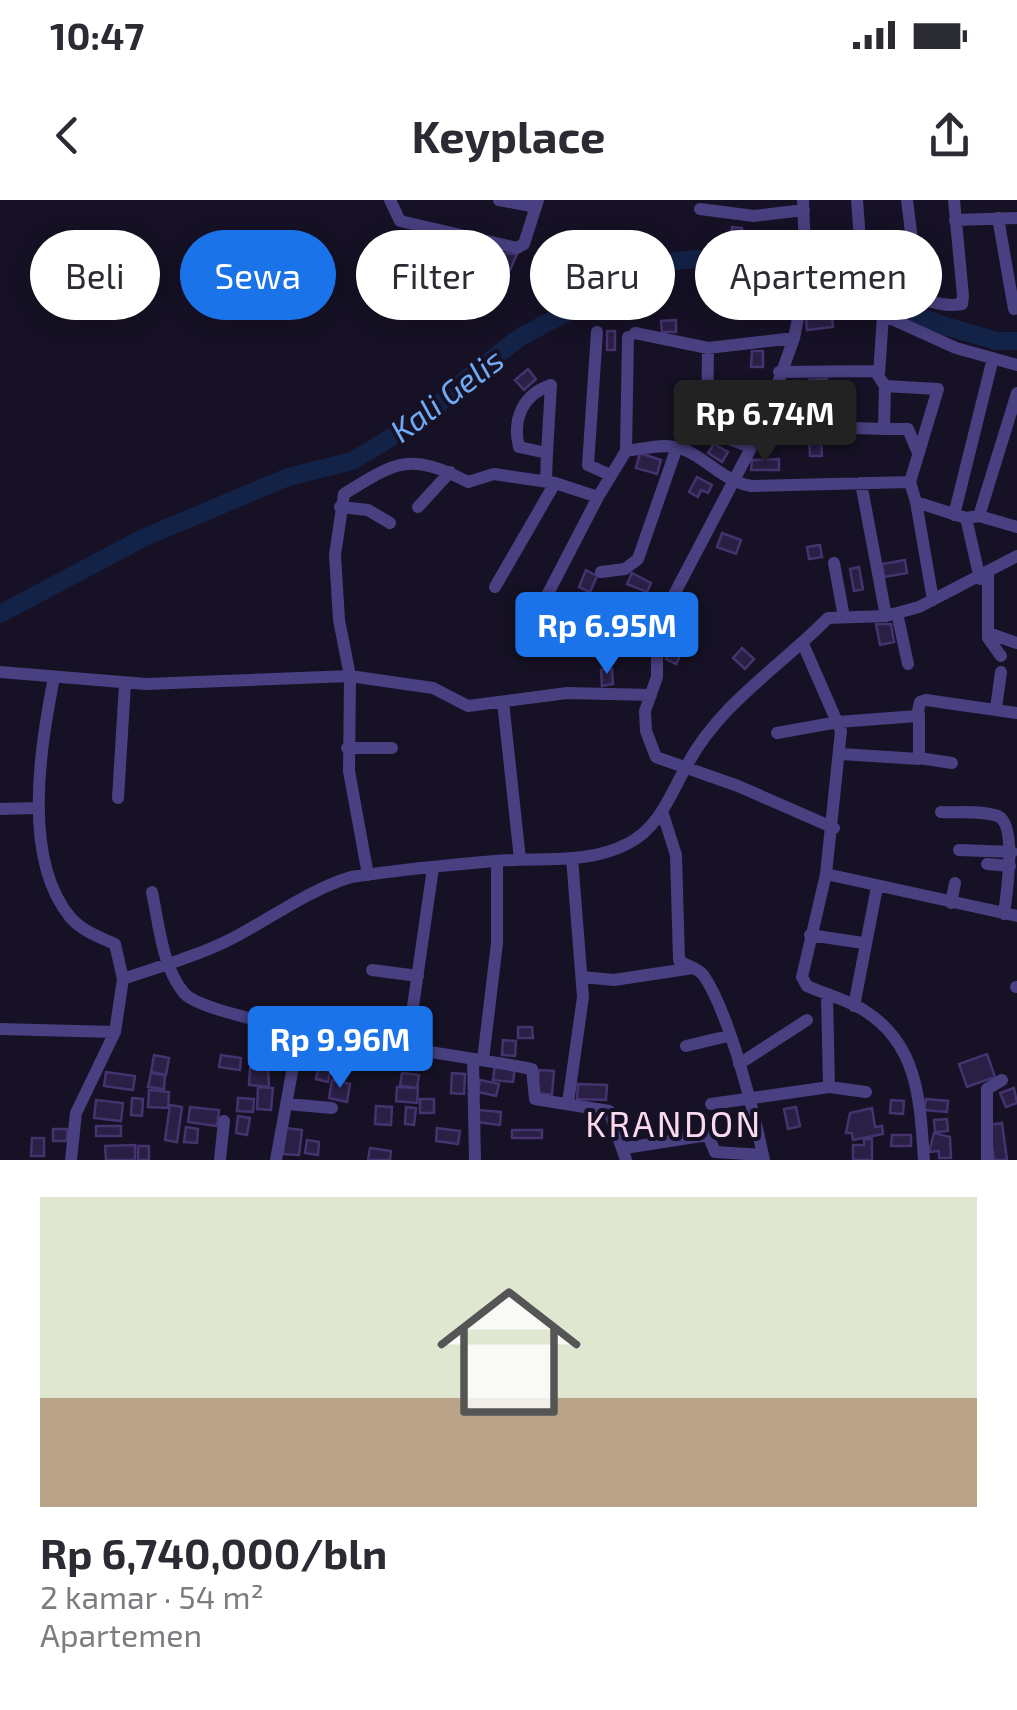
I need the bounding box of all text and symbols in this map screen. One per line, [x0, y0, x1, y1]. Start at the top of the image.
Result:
text: 10:47 [50, 12, 144, 58]
icon: back [40, 108, 95, 163]
text: Keyplace [412, 108, 605, 162]
icon: share [922, 108, 977, 163]
chip: Beli [30, 230, 160, 320]
chip: Sewa [180, 230, 336, 320]
chip: Filter [356, 230, 510, 320]
chip: Baru [530, 230, 675, 320]
chip: Apartemen [695, 230, 942, 320]
water label: Kali Gelis [382, 339, 510, 449]
pin: Rp 6.74M [662, 380, 868, 465]
text: Rp 6.74M [695, 393, 835, 431]
pin: Rp 6.95M [504, 592, 710, 677]
text: Rp 6.95M [537, 605, 677, 643]
pin: Rp 9.96M [237, 1006, 443, 1091]
text: Rp 9.96M [270, 1019, 410, 1057]
district label: KRANDON [585, 1102, 763, 1144]
icon: home [419, 1262, 599, 1442]
text: Rp 6,740,000/bln [40, 1527, 387, 1577]
text: 2 kamar · 54 m² [40, 1577, 264, 1615]
text: Apartemen [40, 1615, 202, 1653]

